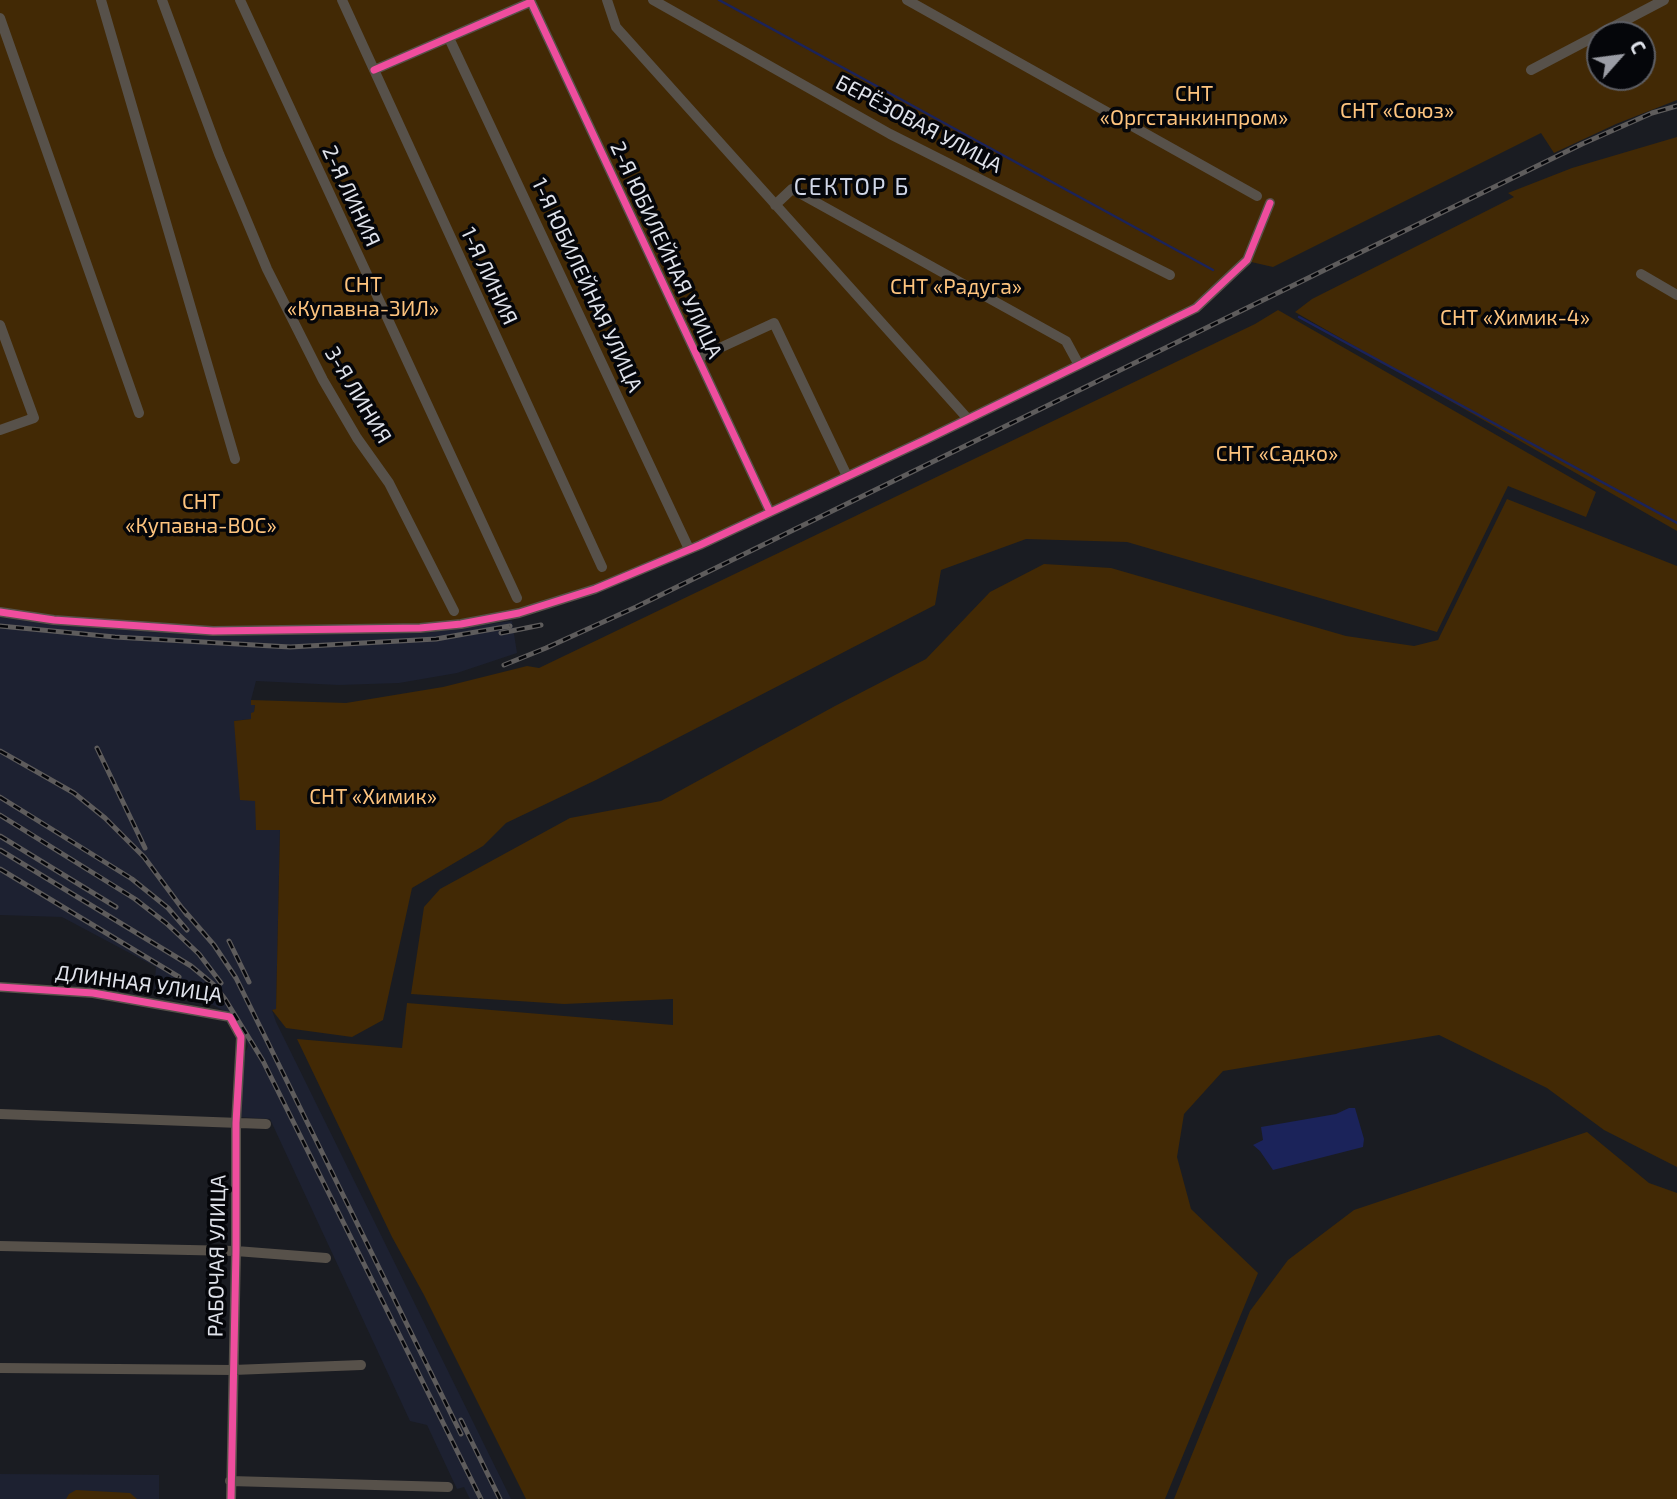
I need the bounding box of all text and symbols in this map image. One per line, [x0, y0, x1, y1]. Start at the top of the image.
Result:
north arrow [1586, 21, 1656, 91]
text: С [1625, 37, 1651, 57]
street label: БЕРЁЗОВАЯ УЛИЦА [832, 70, 1006, 178]
park label: СНТ «Оргстанкинпром» [1100, 81, 1288, 131]
park label: СНТ «Союз» [1340, 98, 1454, 124]
street label: 2-Я ЮБИЛЕЙНАЯ УЛИЦА [605, 137, 727, 363]
street label: 2-Я ЛИНИЯ [317, 142, 385, 250]
district label: СЕКТОР Б [795, 173, 909, 201]
street label: 1-Я ЮБИЛЕЙНАЯ УЛИЦА [526, 174, 648, 396]
street label: 1-Я ЛИНИЯ [455, 223, 523, 329]
park label: СНТ «Купавна-ЗИЛ» [287, 272, 439, 322]
park label: СНТ «Радуга» [890, 274, 1022, 300]
park label: СНТ «Химик-4» [1440, 305, 1590, 331]
street label: 3-Я ЛИНИЯ [319, 342, 397, 448]
park label: СНТ «Садко» [1216, 441, 1338, 467]
park label: СНТ «Купавна-ВОС» [125, 489, 277, 539]
park label: СНТ «Химик» [309, 784, 437, 810]
street label: ДЛИННАЯ УЛИЦА [54, 960, 224, 1008]
street label: РАБОЧАЯ УЛИЦА [203, 1175, 231, 1337]

